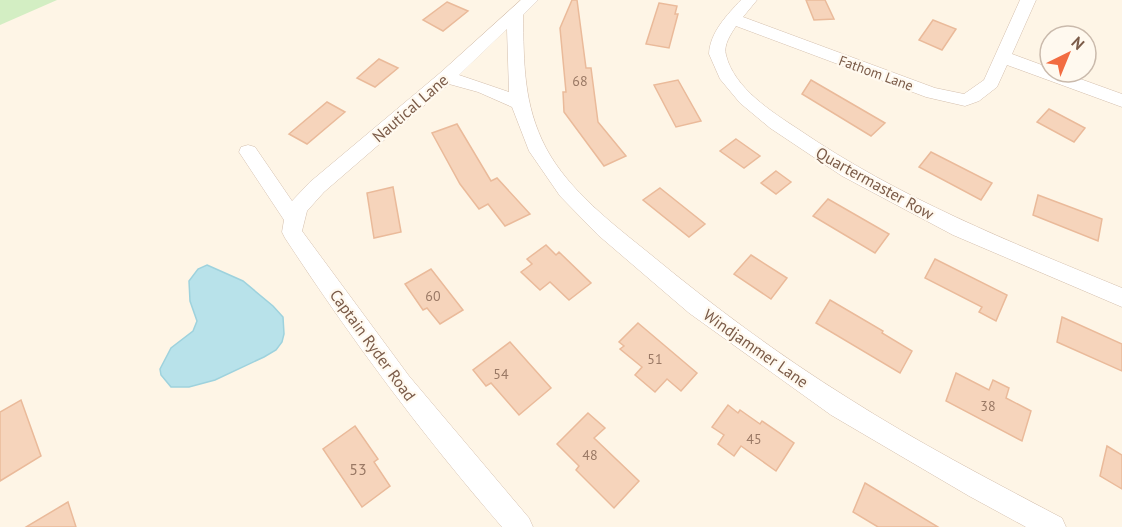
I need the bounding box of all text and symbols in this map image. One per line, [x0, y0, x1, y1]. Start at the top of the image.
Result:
north arrow [1038, 24, 1098, 84]
text: N [1068, 32, 1089, 54]
street label: Fathom Lane [836, 51, 916, 95]
street label: Nautical Lane [368, 70, 452, 146]
house number: 68 [572, 72, 588, 90]
street label: Quartermaster Row [812, 142, 938, 224]
street label: Captain Ryder Road [326, 285, 420, 405]
house number: 60 [425, 287, 441, 305]
street label: Windjammer Lane [700, 304, 812, 392]
house number: 51 [647, 350, 663, 368]
house number: 54 [493, 365, 509, 383]
house number: 38 [980, 397, 996, 415]
house number: 45 [746, 430, 762, 448]
house number: 48 [582, 446, 598, 464]
house number: 53 [349, 459, 367, 479]

